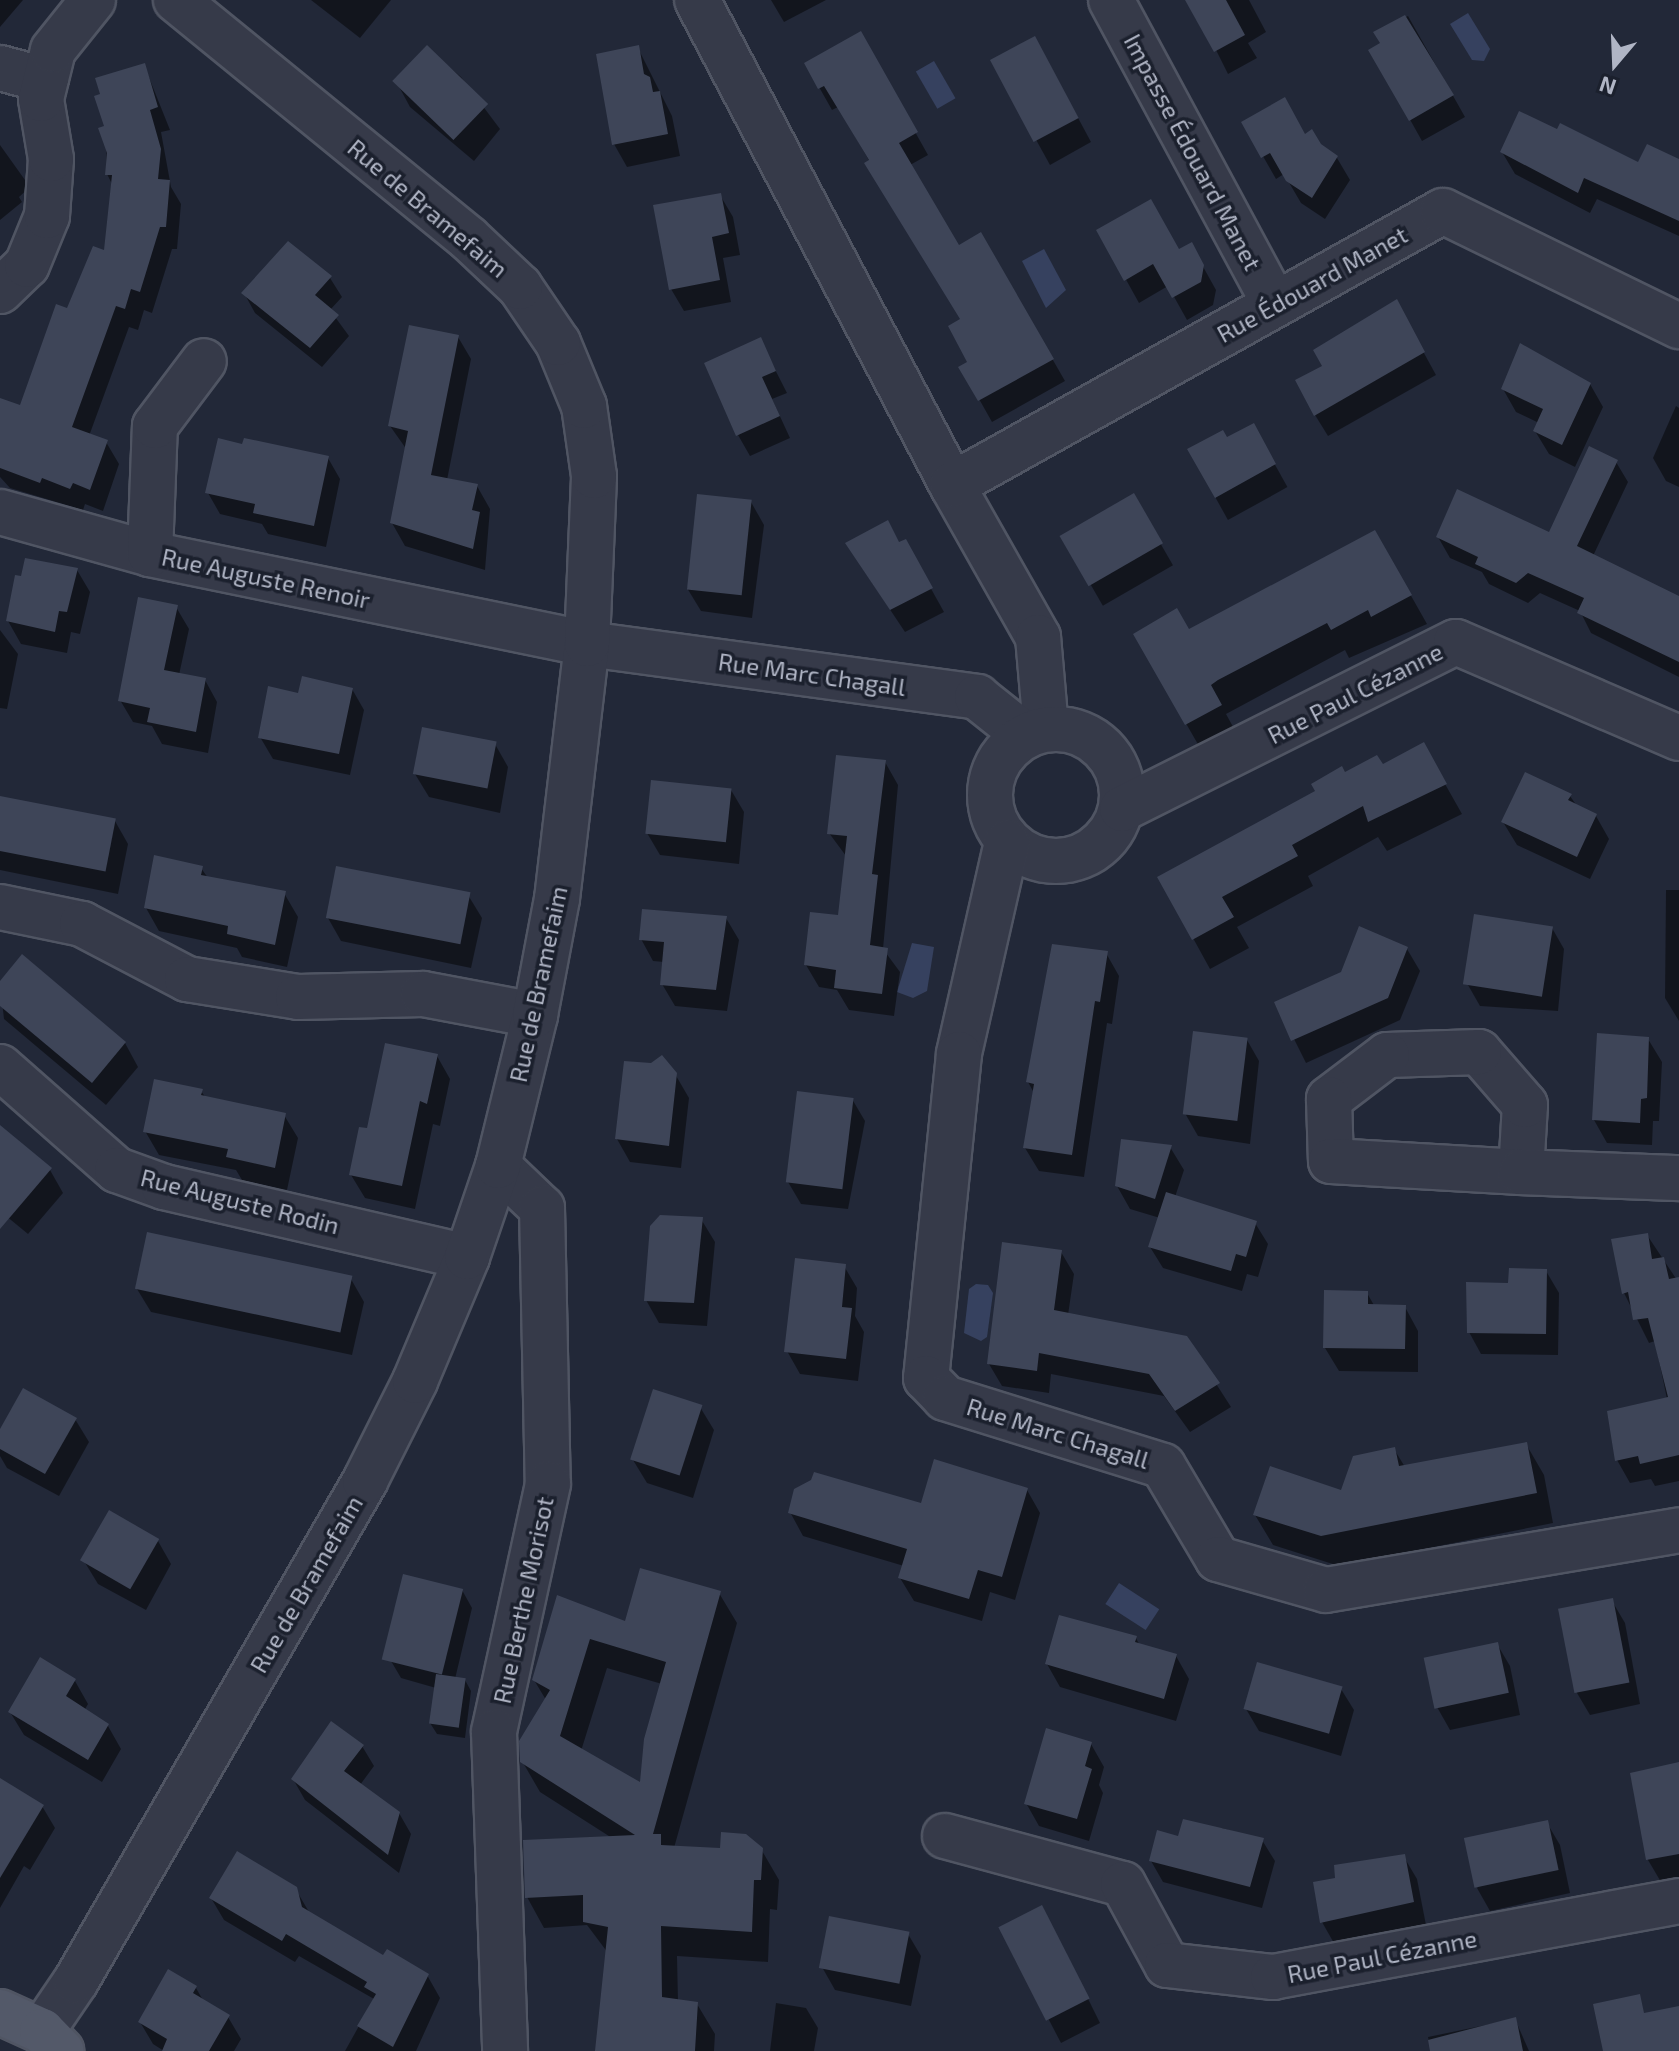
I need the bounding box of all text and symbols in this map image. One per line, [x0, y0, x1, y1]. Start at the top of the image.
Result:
north arrow [1575, 24, 1655, 104]
street label: Impasse Édouard Manet [1118, 29, 1268, 275]
text: N [1595, 72, 1619, 102]
street label: Rue de Bramefaim [342, 133, 514, 283]
street label: Rue Édouard Manet [1212, 220, 1412, 348]
street label: Rue Auguste Renoir [159, 542, 373, 614]
street label: Rue Paul Cézanne [1263, 636, 1447, 750]
street label: Rue Marc Chagall [716, 647, 908, 701]
street label: Rue de Bramefaim [503, 883, 573, 1085]
street label: Rue Auguste Rodin [138, 1162, 342, 1240]
street label: Rue Marc Chagall [963, 1392, 1153, 1474]
street label: Rue de Bramefaim [244, 1490, 368, 1678]
street label: Rue Berthe Morisot [487, 1494, 559, 1706]
street label: Rue Paul Cézanne [1285, 1923, 1479, 1989]

